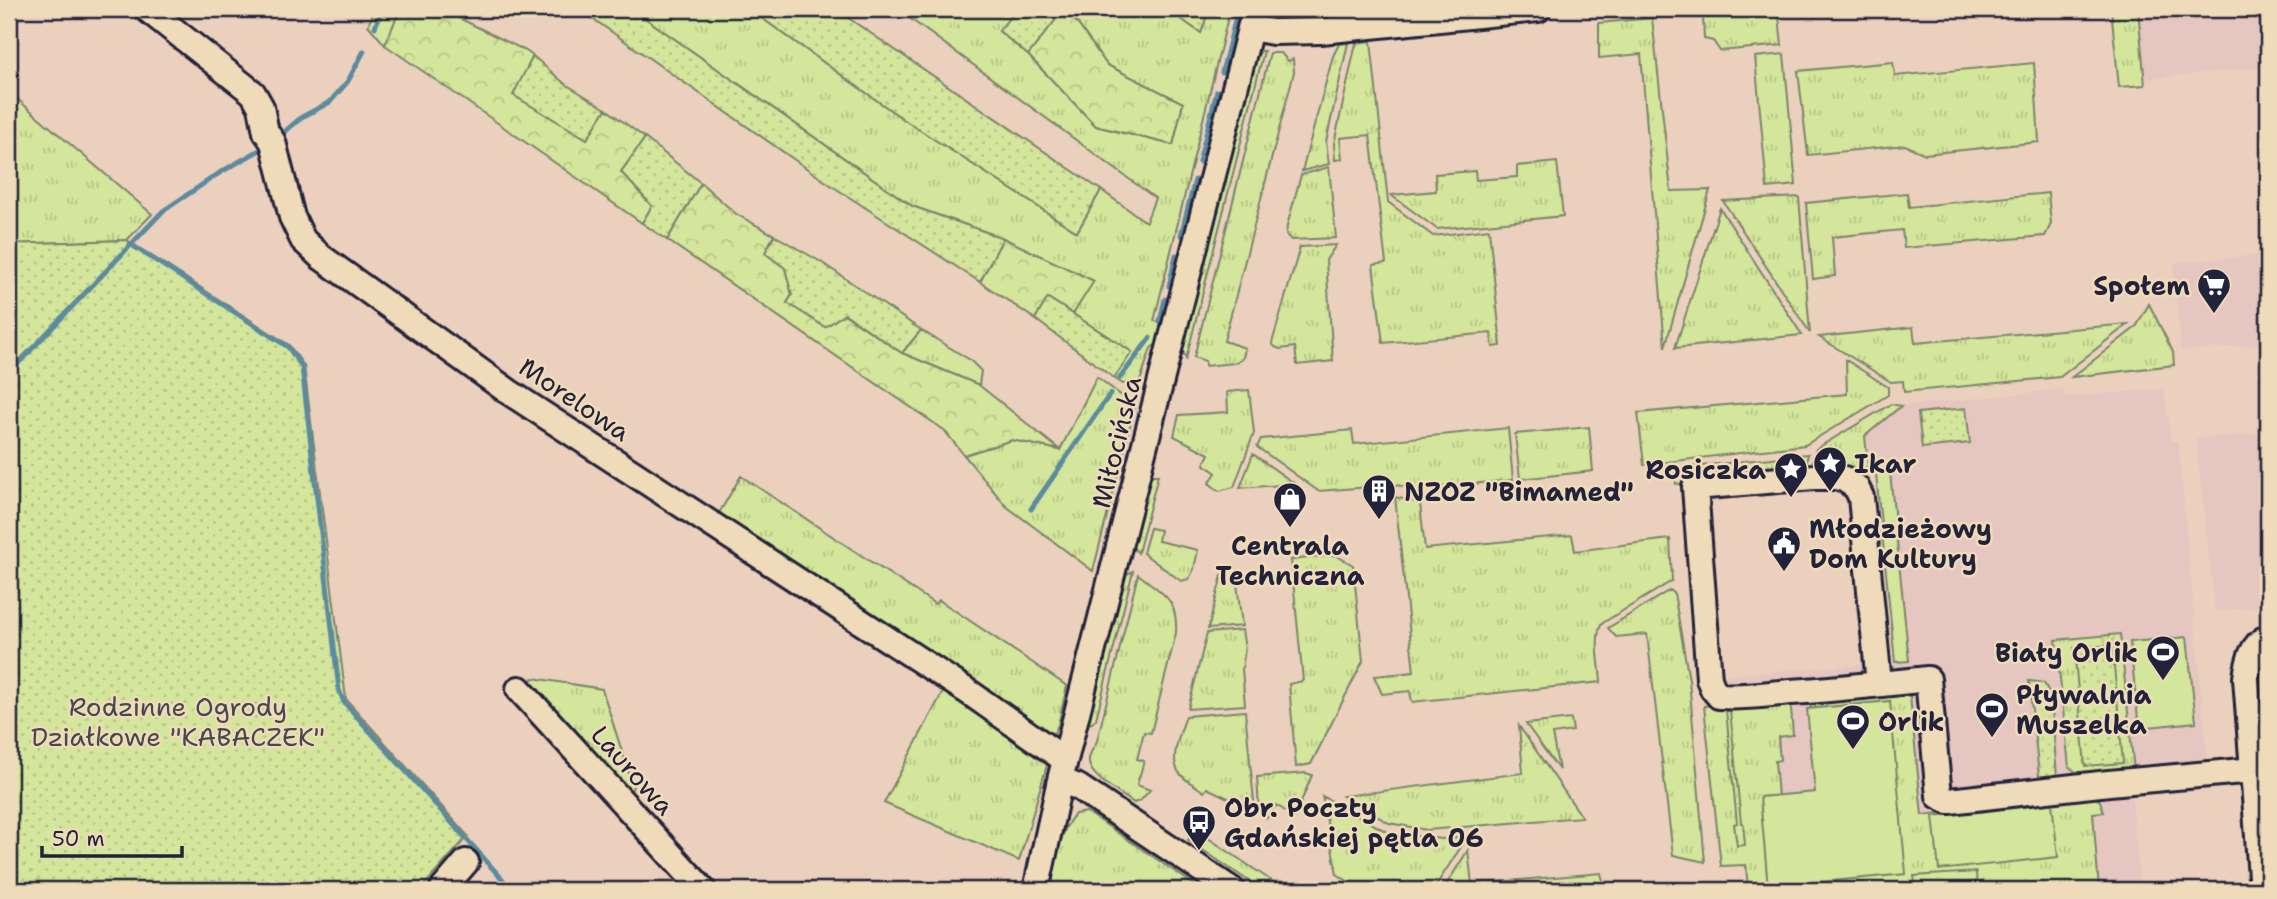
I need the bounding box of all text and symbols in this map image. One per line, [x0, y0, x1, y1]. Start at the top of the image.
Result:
supermarket icon: Społem [2195, 266, 2233, 315]
place label: Społem [2093, 268, 2190, 303]
street label: Morelowa [513, 349, 637, 449]
street label: Miłocińska [1083, 372, 1149, 512]
place icon: Ikar [1811, 444, 1849, 493]
place label: Ikar [1854, 446, 1916, 481]
place icon: Rosiczka [1772, 450, 1810, 499]
place label: Rosiczka [1645, 452, 1766, 487]
building icon: NZOZ "Bimamed" [1360, 472, 1398, 521]
place label: NZOZ "Bimamed" [1404, 474, 1634, 509]
shop icon: Centrala Techniczna [1271, 480, 1309, 529]
place label: Młodzieżowy Dom Kultury [1809, 511, 1992, 576]
public building icon: Młodzieżowy Dom Kultury [1765, 524, 1803, 573]
place label: Centrala Techniczna [1215, 528, 1365, 593]
sports icon: Biały Orlik [2144, 633, 2182, 682]
place label: Biały Orlik [1995, 635, 2138, 670]
place label: Pływalnia Muszelka [2016, 677, 2152, 742]
park label: Rodzinne Ogrody Działkowe "KABACZEK" [31, 689, 325, 754]
sports icon: Pływalnia Muszelka [1973, 690, 2011, 739]
sports icon: Orlik [1834, 702, 1872, 751]
place label: Orlik [1878, 704, 1944, 739]
street label: Laurowa [583, 718, 683, 822]
place label: Obr. Poczty Gdańskiej pętla 06 [1224, 790, 1484, 855]
bus stop icon: Obr. Poczty Gdańskiej pętla 06 [1180, 803, 1218, 852]
scale bar [42, 815, 182, 859]
text: 50 m [52, 825, 105, 853]

